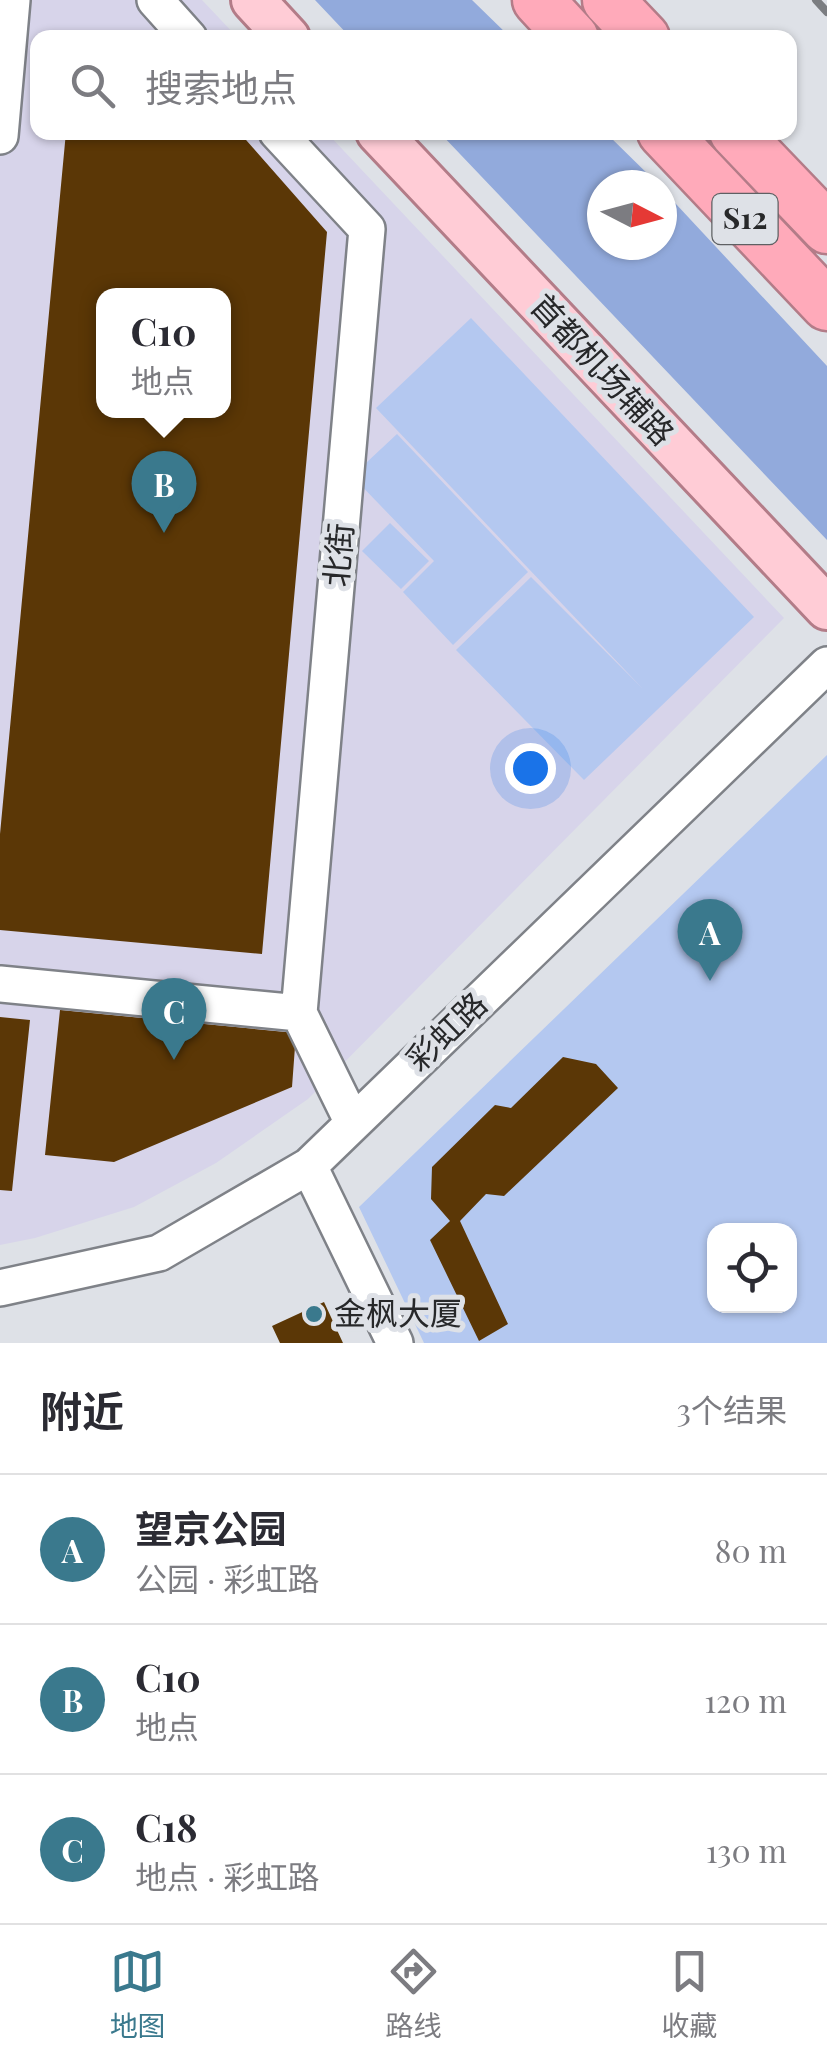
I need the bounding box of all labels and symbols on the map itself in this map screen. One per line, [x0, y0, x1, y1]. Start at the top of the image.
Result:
north arrow [587, 170, 677, 260]
road number: S12 [712, 194, 778, 244]
street label: 首都机场辅路 [523, 283, 685, 453]
pin: B [132, 450, 196, 533]
street label: 北街 [312, 521, 361, 589]
your location [505, 743, 556, 794]
pin: A [678, 898, 742, 981]
pin: C [142, 978, 206, 1060]
street label: 彩虹路 [396, 981, 495, 1079]
place label: 金枫大厦 [334, 1290, 462, 1333]
marker: 金枫大厦 [303, 1303, 325, 1325]

